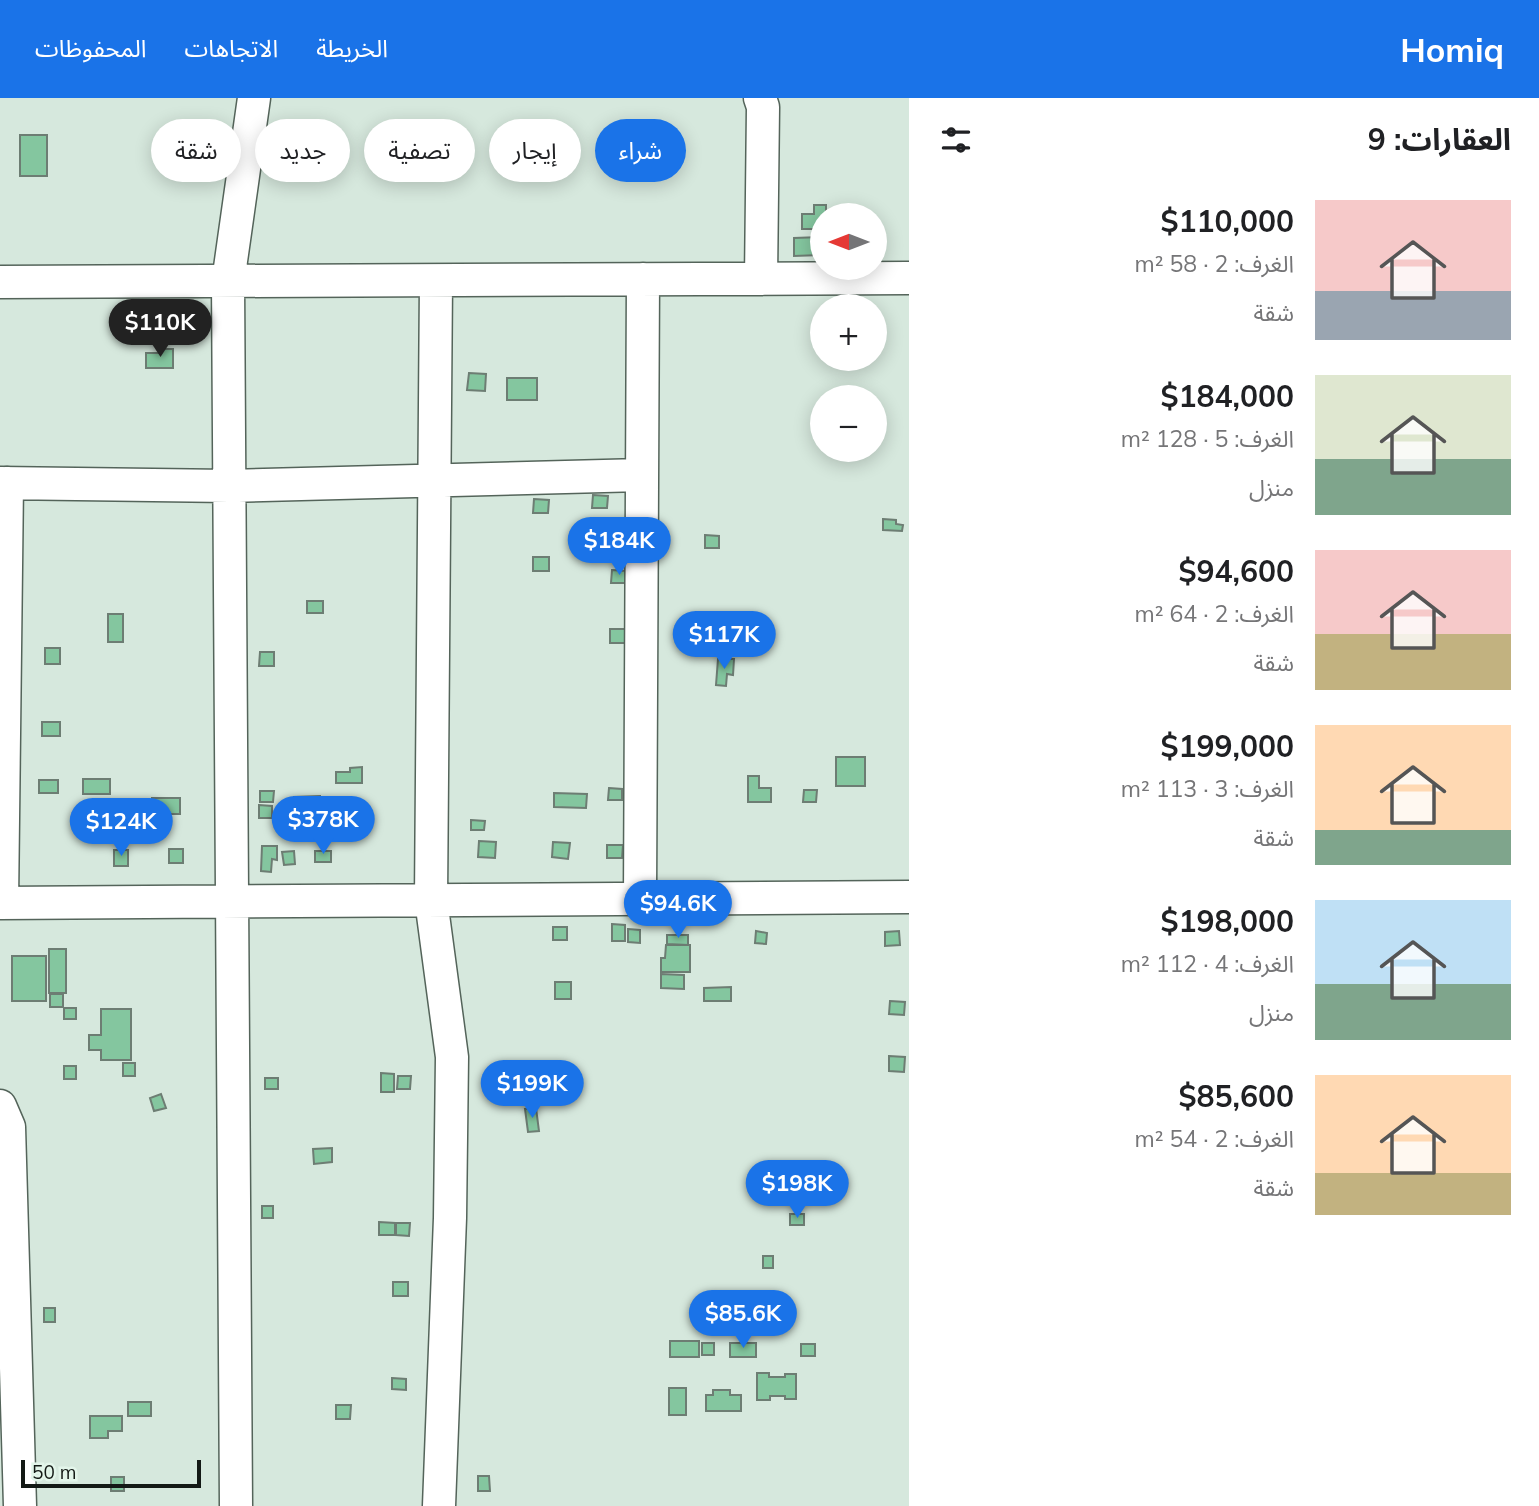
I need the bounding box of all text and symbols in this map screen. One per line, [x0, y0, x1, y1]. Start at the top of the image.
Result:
text: Homiq [1400, 29, 1504, 70]
text: المحفوظات [35, 33, 146, 63]
text: الاتجاهات [184, 33, 278, 63]
text: الخريطة [316, 33, 388, 63]
chip: شقة [151, 119, 241, 182]
chip: جديد [255, 119, 350, 182]
chip: تصفية [364, 119, 475, 182]
chip: إيجار [489, 119, 581, 182]
chip: شراء [595, 119, 686, 182]
text: العقارات: 9 [1368, 120, 1511, 158]
icon: filters [937, 121, 975, 159]
text: $110,000 [1161, 202, 1294, 240]
north arrow [810, 203, 887, 280]
map controls [810, 203, 887, 462]
icon: home [1371, 228, 1455, 312]
text: الغرف: 2 · 58 m² [1135, 249, 1294, 278]
button: + [810, 294, 887, 371]
text: شقة [1253, 298, 1294, 327]
pin: $110K [111, 300, 209, 359]
text: $110K [125, 307, 195, 336]
text: $184,000 [1161, 377, 1294, 415]
button: − [810, 385, 887, 462]
icon: home [1371, 403, 1455, 487]
text: الغرف: 5 · 128 m² [1121, 424, 1294, 453]
text: منزل [1249, 473, 1294, 502]
pin: $184K [570, 518, 668, 577]
text: $184K [584, 525, 654, 554]
text: $94,600 [1179, 552, 1294, 590]
icon: home [1371, 578, 1455, 662]
text: الغرف: 2 · 64 m² [1135, 599, 1294, 628]
pin: $117K [675, 612, 773, 671]
text: $117K [689, 619, 759, 648]
text: شقة [1253, 648, 1294, 677]
text: $199,000 [1161, 727, 1294, 765]
icon: home [1371, 753, 1455, 837]
text: الغرف: 3 · 113 m² [1121, 774, 1294, 803]
pin: $378K [274, 796, 372, 856]
pin: $124K [72, 798, 170, 858]
text: $378K [288, 804, 358, 833]
text: $124K [86, 806, 156, 835]
text: شقة [1253, 823, 1294, 852]
pin: $94.6K [621, 880, 735, 940]
text: $94.6K [640, 888, 716, 917]
text: $198,000 [1161, 902, 1294, 940]
icon: home [1371, 928, 1455, 1012]
text: الغرف: 4 · 112 m² [1121, 949, 1294, 978]
text: منزل [1249, 998, 1294, 1027]
pin: $199K [483, 1060, 581, 1120]
text: $199K [497, 1068, 567, 1097]
text: $85,600 [1179, 1077, 1294, 1115]
icon: home [1371, 1103, 1455, 1187]
text: الغرف: 2 · 54 m² [1135, 1124, 1294, 1153]
pin: $198K [748, 1160, 846, 1220]
text: $198K [762, 1168, 832, 1197]
text: شقة [1253, 1173, 1294, 1202]
pin: $85.6K [686, 1290, 800, 1350]
text: $85.6K [705, 1298, 781, 1327]
scale bar [21, 1457, 201, 1489]
text: 50 m [32, 1460, 76, 1484]

